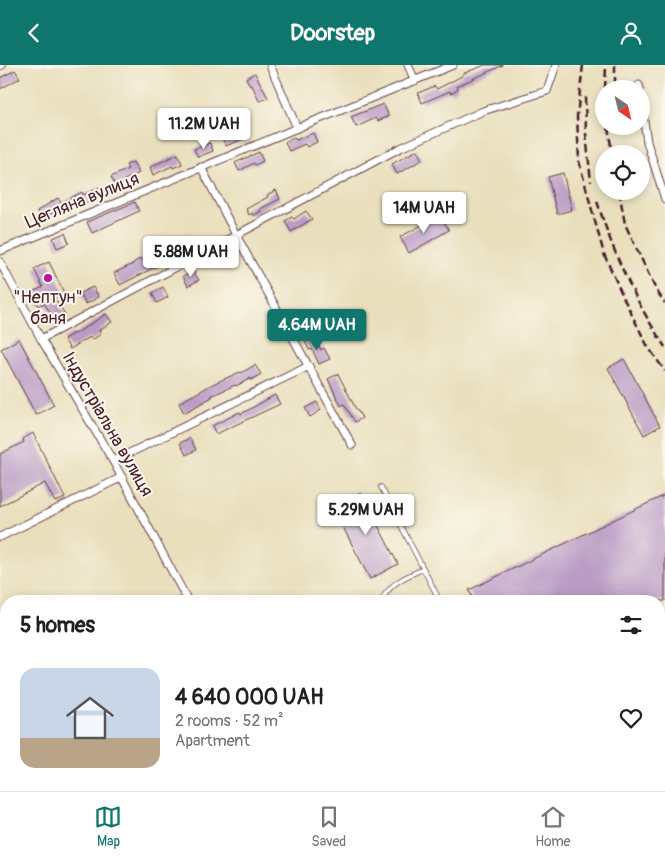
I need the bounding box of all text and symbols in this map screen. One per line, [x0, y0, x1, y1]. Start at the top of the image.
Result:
icon: back [20, 19, 48, 47]
text: Doorstep [290, 19, 375, 47]
icon: person [617, 19, 645, 47]
north arrow [595, 80, 650, 135]
map controls [595, 80, 650, 200]
pin: 11.2M UAH [147, 107, 261, 150]
text: 11.2M UAH [168, 114, 240, 134]
button: locate [595, 145, 650, 200]
street label: Цегляна вулиця [22, 167, 142, 234]
pin: 14M UAH [378, 191, 470, 234]
text: 14M UAH [393, 198, 455, 218]
pin: 5.88M UAH [134, 235, 248, 278]
text: 5.88M UAH [154, 242, 228, 262]
marker: "Нептун" баня [42, 272, 54, 284]
place label: "Нептун" баня [13, 286, 83, 330]
pin: 4.64M UAH [260, 309, 374, 351]
text: 4.64M UAH [278, 315, 356, 335]
street label: Індустріальна вулиця [57, 348, 158, 501]
pin: 5.29M UAH [309, 493, 423, 536]
text: 5.29M UAH [328, 500, 404, 520]
icon: filters [617, 611, 645, 639]
text: 5 homes [20, 612, 95, 639]
text: 4 640 000 UAH [175, 684, 323, 711]
icon: home [60, 688, 120, 748]
icon: heart [617, 704, 645, 732]
text: 2 rooms · 52 m² [175, 711, 284, 731]
text: Apartment [175, 731, 250, 751]
tab: Map [94, 803, 122, 850]
tab: Saved [311, 803, 346, 850]
tab: Home [535, 803, 570, 850]

